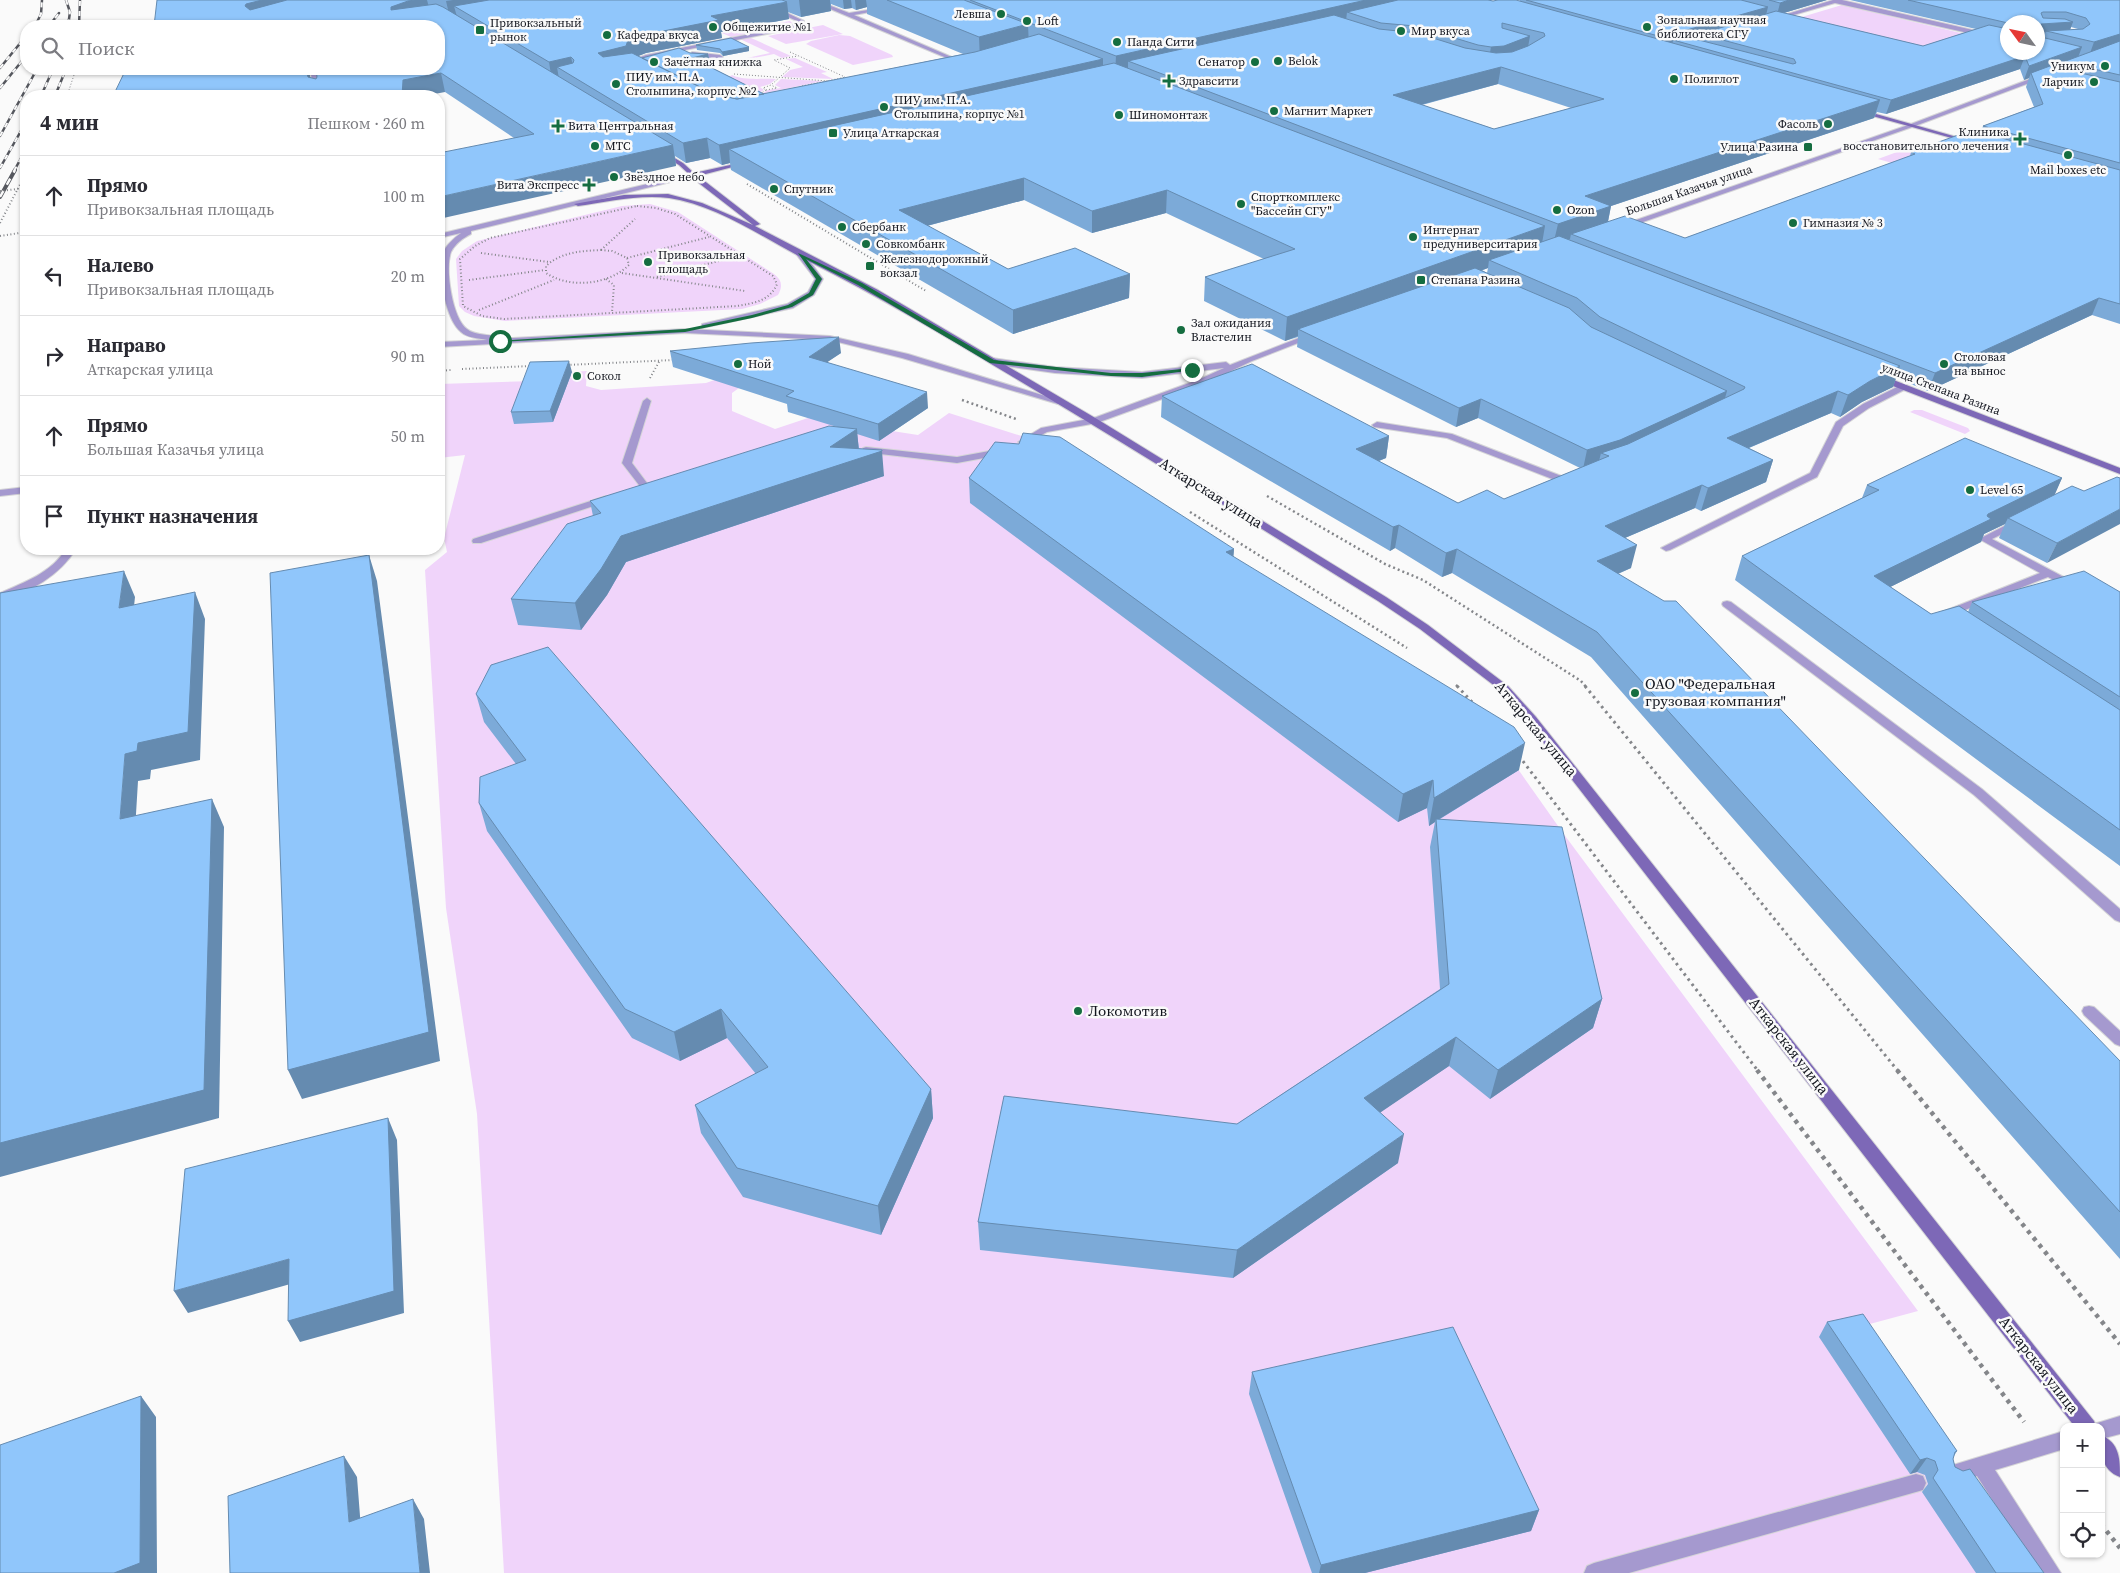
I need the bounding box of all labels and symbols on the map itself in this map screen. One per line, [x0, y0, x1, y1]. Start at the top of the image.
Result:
place label: Левша [954, 6, 992, 22]
marker: Левша [995, 8, 1007, 20]
place label: Зональная научная библиотека СГУ [1657, 12, 1766, 42]
place label: Loft [1037, 13, 1059, 29]
place label: Привокзальный рынок [490, 15, 582, 45]
marker: Loft [1021, 15, 1033, 27]
north arrow [2000, 15, 2045, 60]
place label: Общежитие №1 [723, 19, 812, 35]
marker: Общежитие №1 [707, 21, 719, 33]
marker: Зональная научная библиотека СГУ [1641, 21, 1653, 33]
place label: Мир вкуса [1411, 23, 1471, 39]
marker: Привокзальный рынок [474, 24, 486, 36]
marker: Мир вкуса [1395, 25, 1407, 37]
place label: Кафедра вкуса [617, 27, 700, 43]
marker: Кафедра вкуса [601, 29, 613, 41]
place label: Панда Сити [1127, 34, 1195, 50]
marker: Панда Сити [1111, 36, 1123, 48]
place label: Belok [1288, 53, 1319, 69]
place label: Зачётная книжка [664, 54, 763, 70]
place label: Сенатор [1198, 54, 1245, 70]
marker: Belok [1272, 55, 1284, 67]
marker: Зачётная книжка [648, 56, 660, 68]
marker: Сенатор [1249, 56, 1261, 68]
place label: Уникум [2051, 58, 2095, 74]
marker: Уникум [2099, 60, 2111, 72]
place label: ПИУ им. П.А. Столыпина, корпус №2 [626, 69, 757, 99]
place label: Полиглот [1684, 71, 1739, 87]
place label: Здравсити [1179, 73, 1239, 89]
marker: Полиглот [1668, 73, 1680, 85]
place label: Ларчик [2042, 74, 2084, 90]
marker: Здравсити [1163, 75, 1175, 87]
marker: Ларчик [2088, 76, 2100, 88]
marker: ПИУ им. П.А. Столыпина, корпус №2 [610, 78, 622, 90]
place label: ПИУ им. П.А. Столыпина, корпус №1 [894, 92, 1025, 122]
marker: ПИУ им. П.А. Столыпина, корпус №1 [878, 101, 890, 113]
place label: Магнит Маркет [1284, 103, 1373, 119]
marker: Магнит Маркет [1268, 105, 1280, 117]
place label: Шиномонтаж [1129, 107, 1208, 123]
marker: Шиномонтаж [1113, 109, 1125, 121]
place label: Фасоль [1778, 116, 1818, 132]
place label: Вита Центральная [568, 118, 674, 134]
marker: Фасоль [1822, 118, 1834, 130]
marker: Вита Центральная [552, 120, 564, 132]
place label: Клиника восстановительного лечения [1843, 124, 2010, 154]
place label: Улица Аткарская [843, 125, 939, 141]
marker: Улица Аткарская [827, 127, 839, 139]
marker: Клиника восстановительного лечения [2013, 132, 2027, 146]
place label: МТС [605, 138, 631, 154]
place label: Улица Разина [1720, 139, 1799, 155]
marker: МТС [589, 140, 601, 152]
marker: Улица Разина [1802, 141, 1814, 153]
marker: Mail boxes etc [2062, 149, 2074, 161]
street label: Большая Казачья улица [1624, 161, 1755, 219]
place label: Mail boxes etc [2030, 162, 2106, 178]
place label: Звёздное небо [624, 169, 705, 185]
marker: Звёздное небо [608, 171, 620, 183]
place label: Вита Экспресс [497, 177, 579, 193]
marker: Вита Экспресс [583, 179, 595, 191]
place label: Спутник [784, 181, 834, 197]
marker: Спутник [768, 183, 780, 195]
place label: Спорткомплекс "Бассейн СГУ" [1251, 189, 1340, 219]
marker: Спорткомплекс "Бассейн СГУ" [1235, 198, 1247, 210]
place label: Ozon [1567, 202, 1595, 218]
marker: Ozon [1551, 204, 1563, 216]
place label: Гимназия № 3 [1803, 215, 1883, 231]
marker: Гимназия № 3 [1787, 217, 1799, 229]
place label: Сбербанк [852, 219, 906, 235]
marker: Сбербанк [836, 221, 848, 233]
place label: Интернат предуниверситария [1423, 222, 1538, 252]
marker: Интернат предуниверситария [1407, 231, 1419, 243]
place label: Совкомбанк [876, 236, 945, 252]
marker: Совкомбанк [860, 238, 872, 250]
place label: Привокзальная площадь [658, 247, 745, 277]
place label: Железнодорожный вокзал [880, 251, 989, 281]
marker: Привокзальная площадь [642, 256, 654, 268]
marker: Железнодорожный вокзал [864, 260, 876, 272]
place label: Степана Разина [1431, 272, 1521, 288]
marker: Степана Разина [1415, 274, 1427, 286]
place label: Зал ожидания Властелин [1191, 315, 1271, 345]
marker: Зал ожидания Властелин [1175, 324, 1187, 336]
route start [489, 330, 512, 353]
place label: Столовая на вынос [1954, 349, 2006, 379]
place label: Ной [748, 356, 772, 372]
marker: Ной [732, 358, 744, 370]
marker: Столовая на вынос [1938, 358, 1950, 370]
route end [1181, 359, 1204, 382]
street label: улица Степана Разина [1879, 359, 2003, 419]
place label: Сокол [587, 368, 621, 384]
marker: Сокол [571, 370, 583, 382]
street label: Аткарская улица [1155, 452, 1267, 533]
place label: Level 65 [1980, 482, 2023, 498]
marker: Level 65 [1964, 484, 1976, 496]
place label: ОАО "Федеральная грузовая компания" [1645, 673, 1786, 711]
street label: Аткарская улица [1490, 677, 1583, 781]
marker: ОАО "Федеральная грузовая компания" [1629, 687, 1641, 699]
street label: Аткарская улица [1745, 993, 1834, 1099]
place label: Локомотив [1088, 1000, 1167, 1021]
marker: Локомотив [1072, 1005, 1084, 1017]
street label: Аткарская улица [1995, 1312, 2084, 1418]

